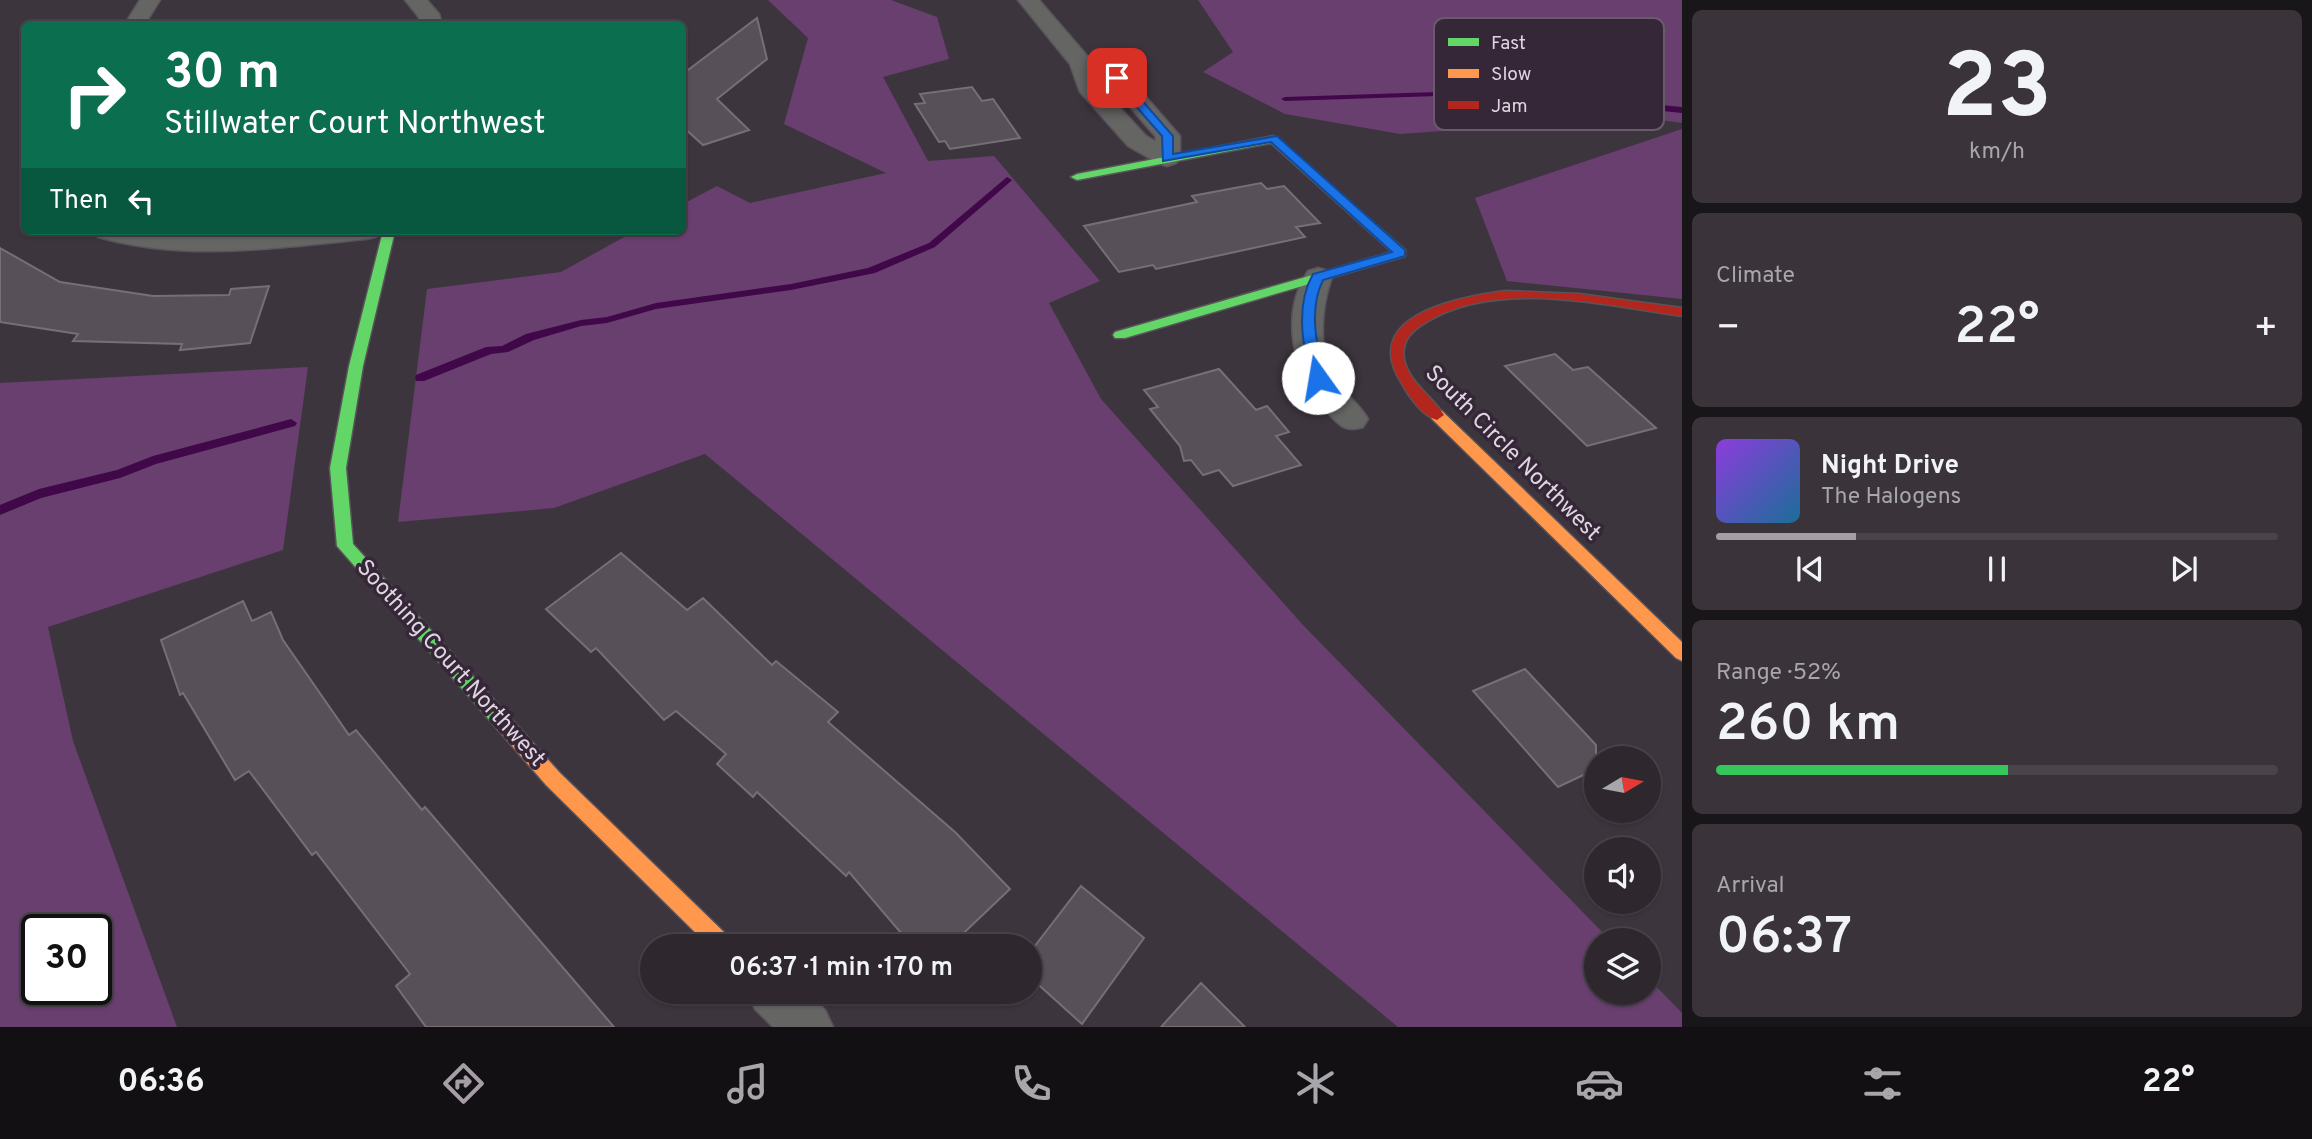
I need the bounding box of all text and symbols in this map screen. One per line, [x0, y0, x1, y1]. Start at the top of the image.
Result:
legend [1434, 18, 1664, 130]
text: Fast [1491, 32, 1526, 56]
text: 23 [1942, 35, 2052, 150]
text: 30 m [164, 44, 280, 106]
pin [1087, 48, 1147, 108]
icon: right [49, 49, 140, 140]
icon: arrive [1098, 59, 1136, 97]
text: Slow [1491, 63, 1531, 87]
text: Jam [1491, 95, 1528, 119]
text: Stillwater Court Northwest [164, 105, 546, 145]
text: km/h [1969, 138, 2025, 167]
icon: left [122, 182, 160, 220]
text: Then [49, 185, 108, 218]
text: Climate [1716, 262, 1795, 291]
text: 22° [1954, 296, 2040, 362]
text: − [1716, 305, 1741, 354]
text: + [2253, 305, 2278, 354]
position arrow [1281, 341, 1355, 415]
street label: South Circle Northwest [1418, 360, 1606, 548]
text: Night Drive [1821, 450, 1959, 483]
text: The Halogens [1821, 483, 1961, 512]
icon: previous [1791, 550, 1829, 588]
icon: pause [1978, 550, 2016, 588]
icon: next [2165, 550, 2203, 588]
street label: Soothing Court Northwest [349, 554, 551, 774]
text: Range · 52% [1716, 659, 1841, 688]
text: 260 km [1716, 693, 1900, 759]
north arrow [1584, 746, 1661, 822]
map controls [1584, 746, 1661, 1005]
button: sound [1584, 837, 1661, 914]
text: Arrival [1716, 872, 1785, 901]
text: 06:37 [1716, 906, 1852, 972]
speed limit sign: 30 [21, 914, 112, 1005]
button: layers [1584, 928, 1661, 1005]
text: 06:37 · 1 min · 170 m [729, 952, 953, 985]
icon: directions [439, 1059, 488, 1108]
icon: music [723, 1059, 772, 1108]
icon: phone [1007, 1059, 1056, 1108]
icon: climate [1291, 1059, 1340, 1108]
icon: car [1575, 1059, 1624, 1108]
icon: filters [1858, 1059, 1907, 1108]
text: 06:36 [117, 1063, 205, 1103]
text: 22° [2142, 1063, 2195, 1103]

